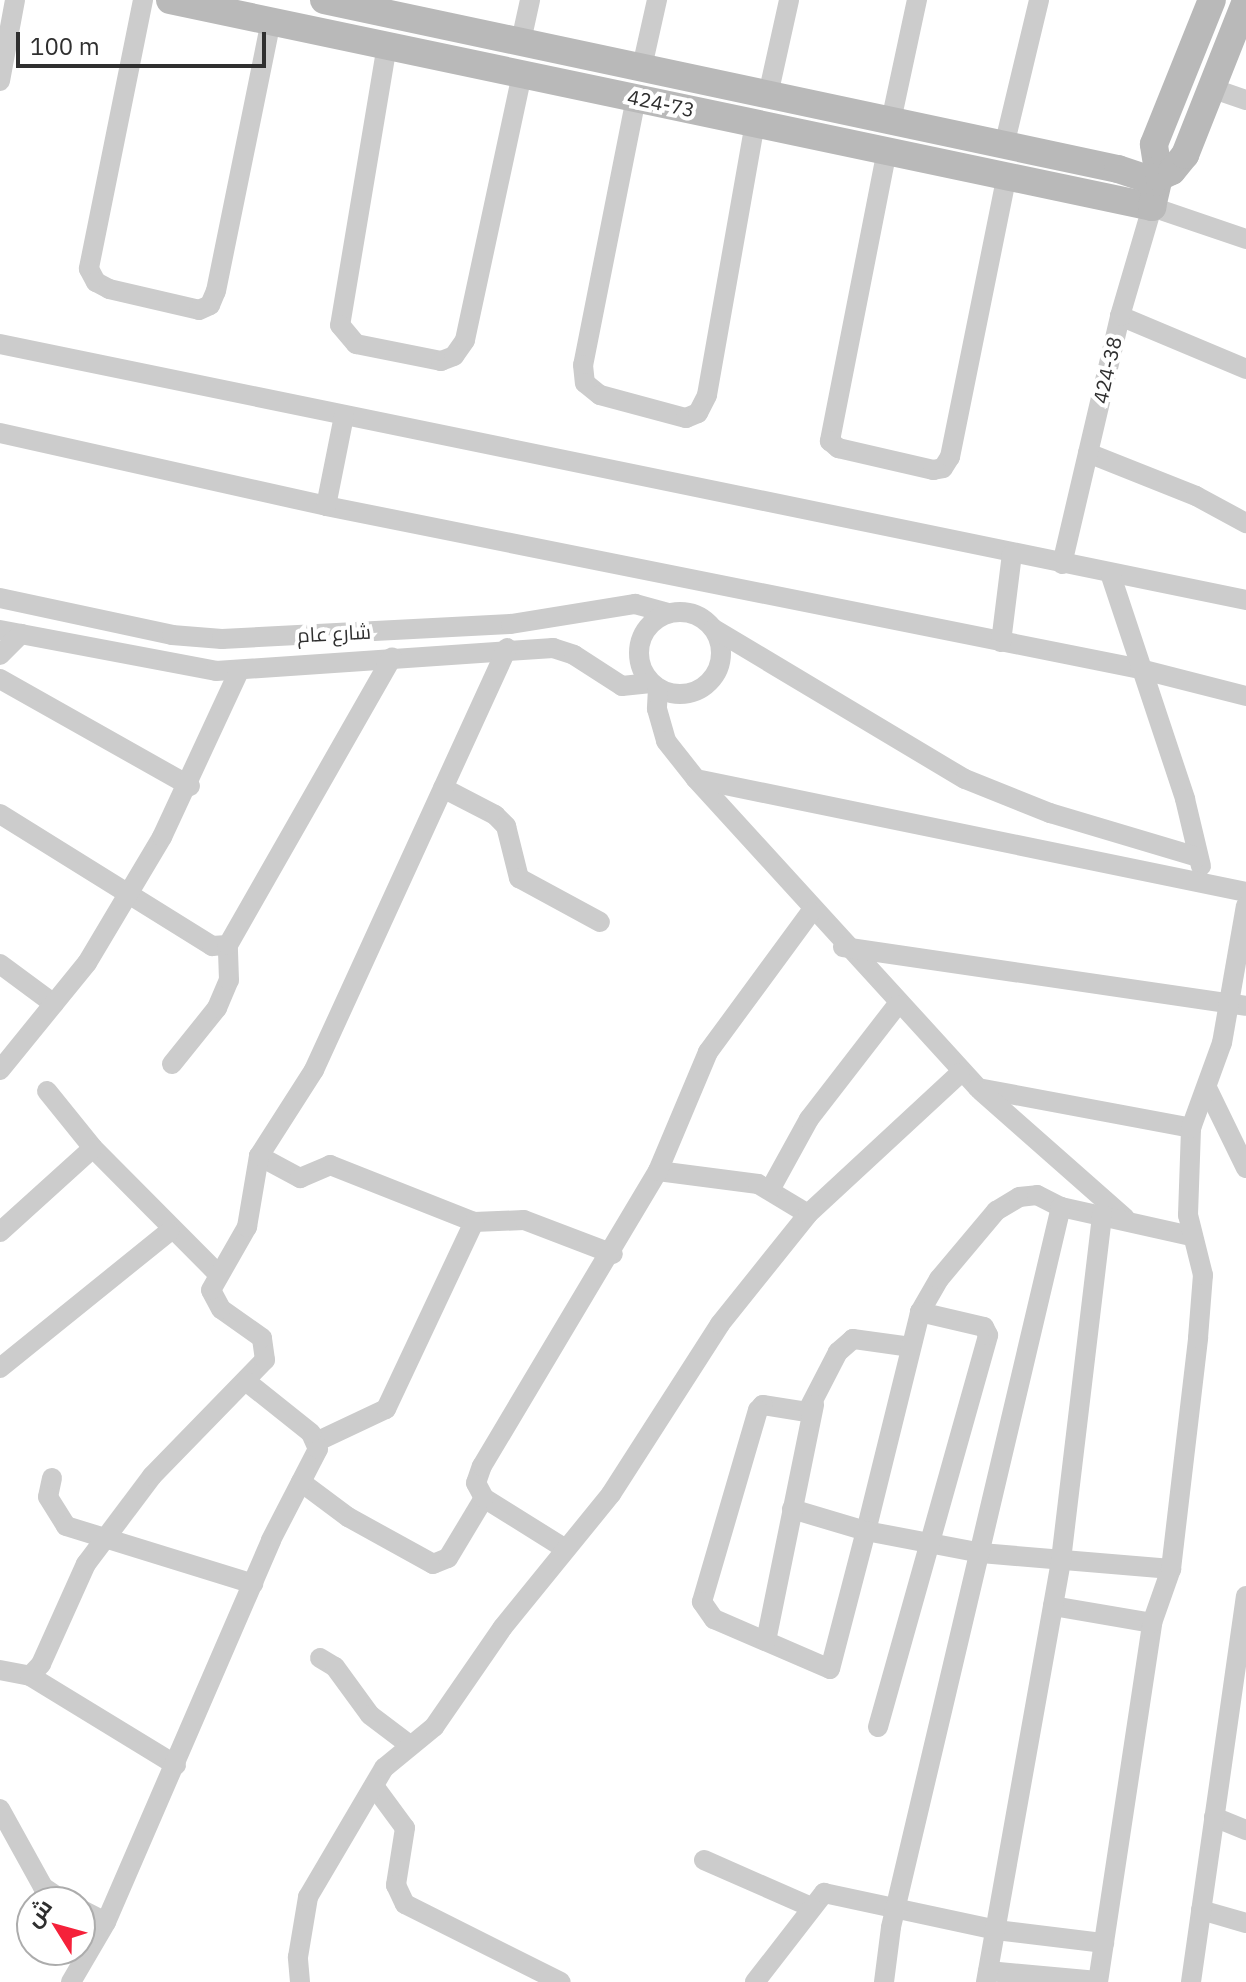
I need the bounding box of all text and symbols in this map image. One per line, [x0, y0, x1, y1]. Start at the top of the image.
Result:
scale bar [20, 16, 270, 66]
text: 100 m [30, 30, 100, 62]
street label: 424-73 [625, 84, 697, 122]
street label: 424-38 [1088, 334, 1126, 406]
street label: شارع عام [297, 619, 371, 647]
north arrow [16, 1886, 96, 1966]
text: ش [18, 1892, 58, 1932]

